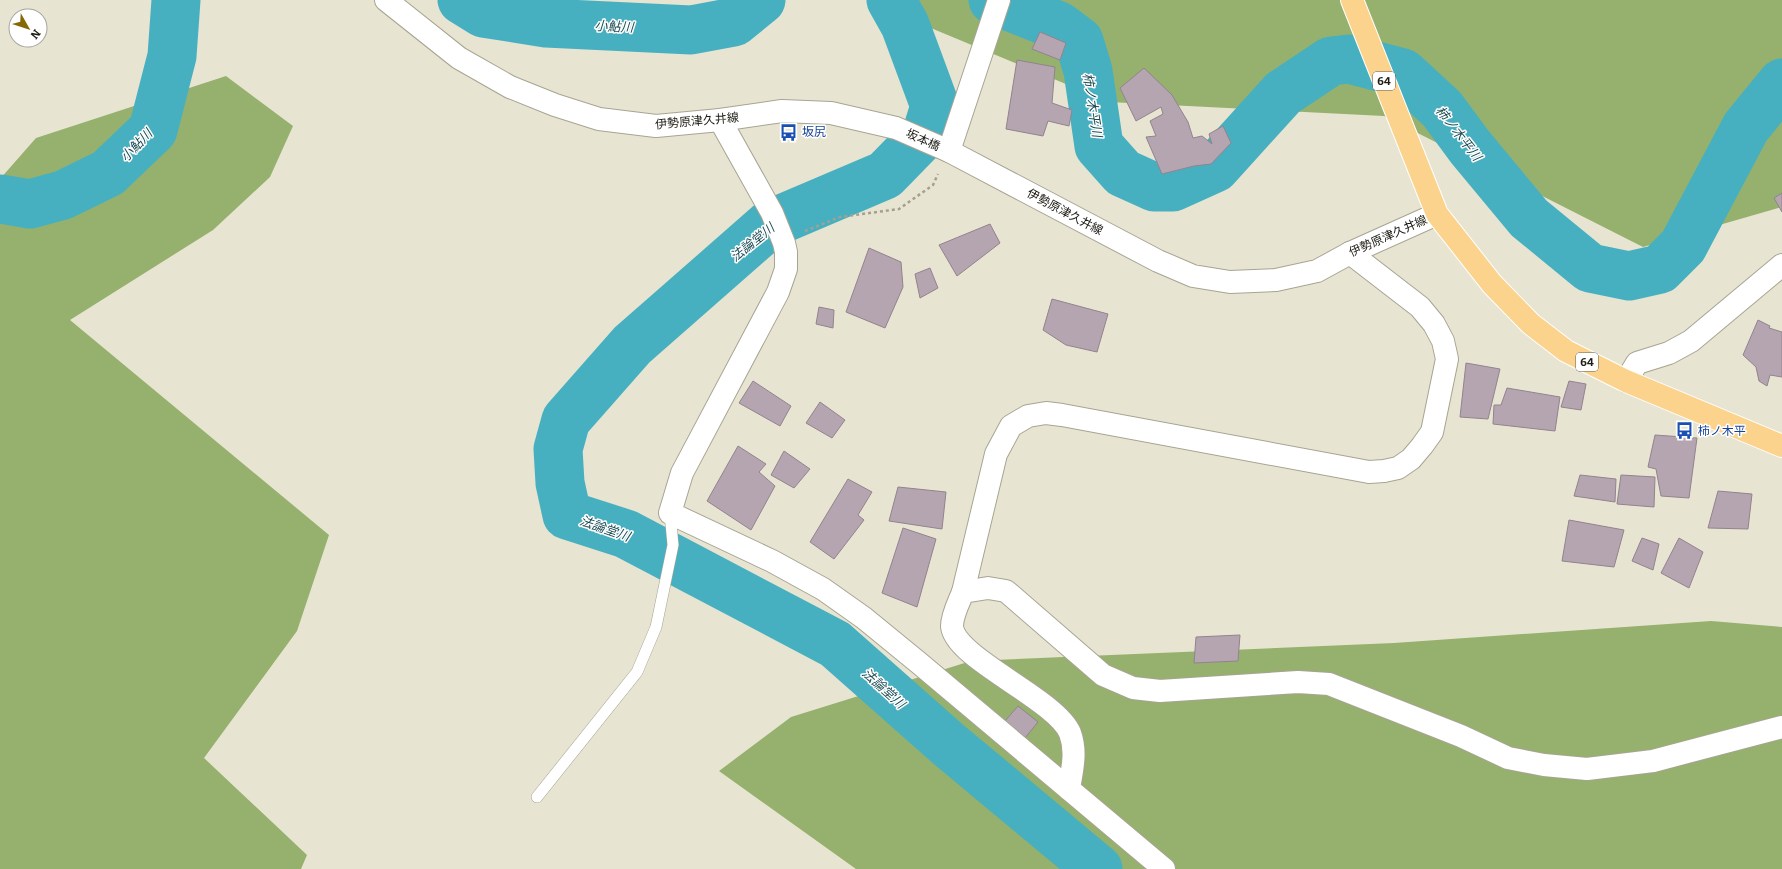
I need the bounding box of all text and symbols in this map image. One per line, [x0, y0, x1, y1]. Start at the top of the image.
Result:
north arrow [8, 8, 48, 48]
water label: 小鮎川 [594, 18, 636, 35]
text: N [27, 27, 43, 42]
water label: 柿ノ木平川 [1080, 72, 1105, 140]
road number: 64 [1373, 72, 1395, 90]
water label: 柿ノ木平川 [1433, 103, 1486, 165]
street label: 伊勢原津久井線 [655, 110, 739, 132]
bus stop icon: 坂尻 [779, 122, 799, 142]
water label: 小鮎川 [117, 125, 157, 165]
place label: 坂尻 [802, 125, 826, 139]
street label: 坂本橋 [904, 126, 942, 154]
street label: 伊勢原津久井線 [1025, 186, 1105, 238]
street label: 伊勢原津久井線 [1347, 213, 1429, 259]
water label: 法論堂川 [727, 219, 779, 265]
road number: 64 [1576, 353, 1598, 371]
bus stop icon: 柿ノ木平 [1675, 421, 1695, 441]
place label: 柿ノ木平 [1698, 424, 1746, 438]
water label: 法論堂川 [578, 513, 634, 545]
water label: 法論堂川 [859, 665, 909, 713]

